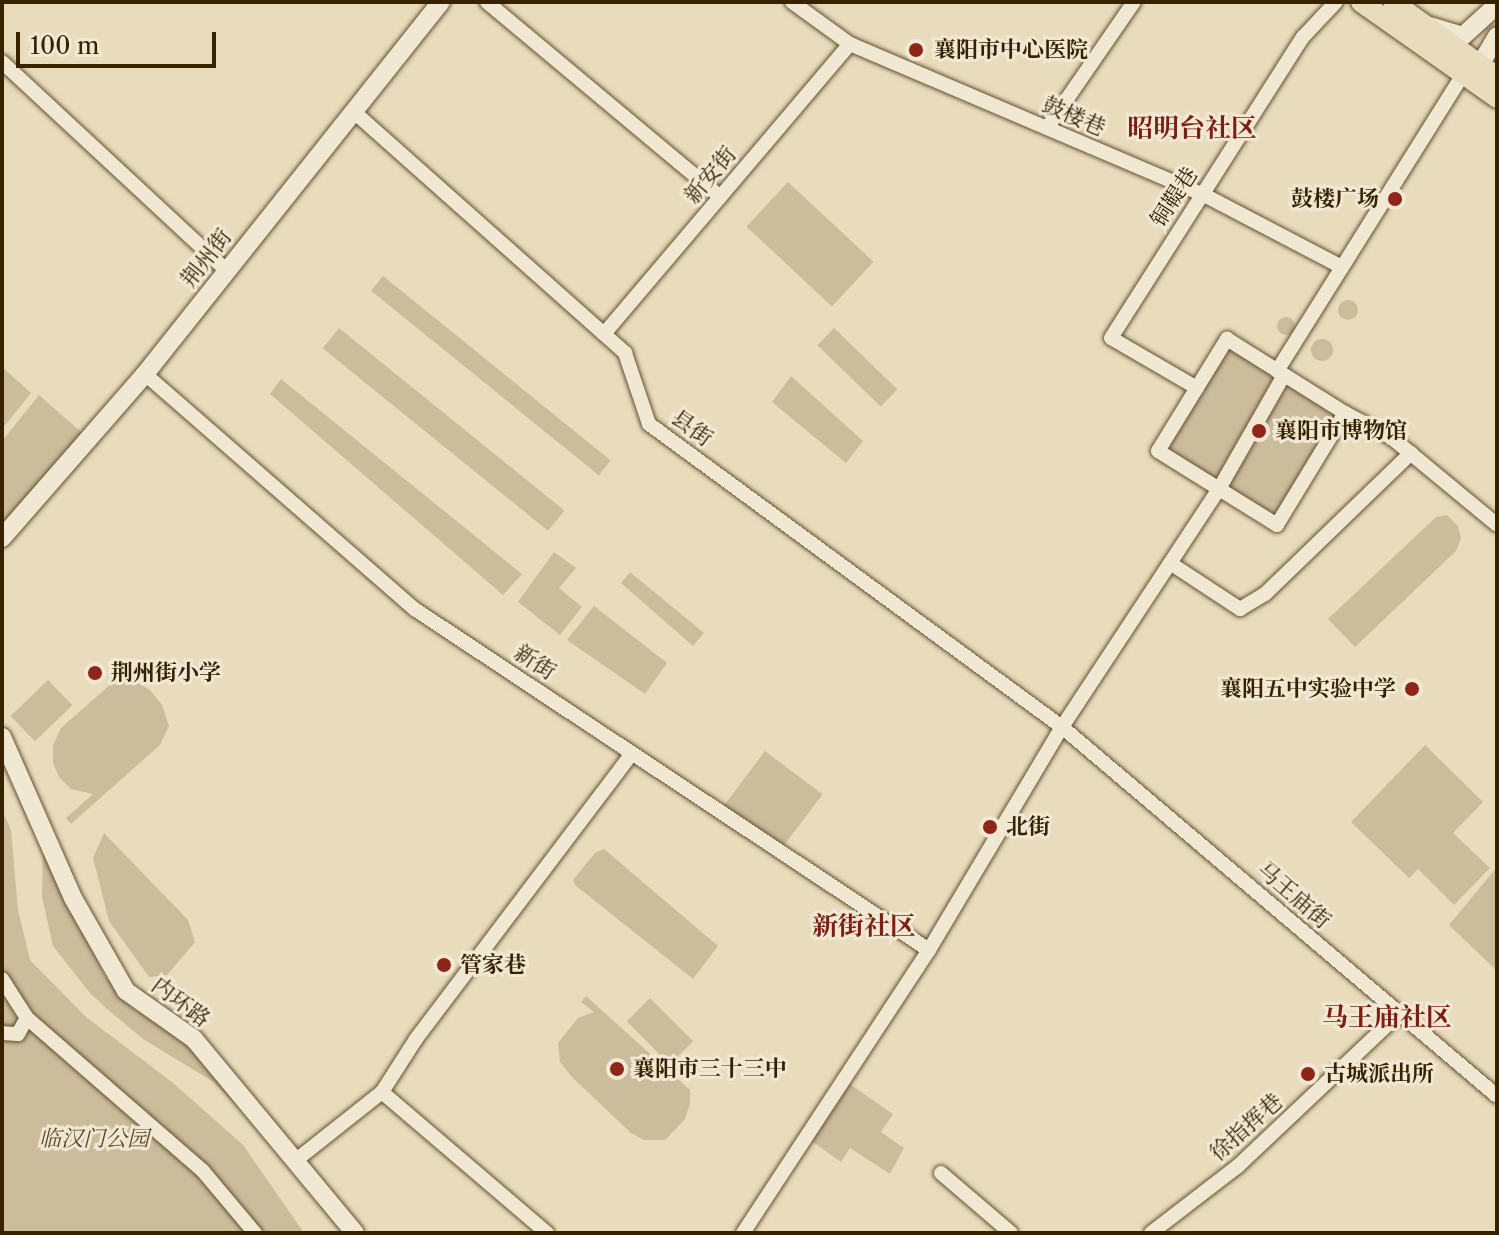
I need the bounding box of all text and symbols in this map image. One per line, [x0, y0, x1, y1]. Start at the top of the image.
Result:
scale bar [20, 16, 220, 66]
text: 100 m [30, 31, 99, 60]
place label: 襄阳市中心医院 [934, 37, 1088, 63]
marker: 襄阳市中心医院 [905, 39, 927, 61]
street label: 鼓楼巷 [1038, 91, 1110, 141]
district label: 昭明台社区 [1127, 113, 1257, 145]
street label: 新安街 [679, 141, 741, 209]
street label: 铜鞮巷 [1145, 162, 1203, 232]
place label: 鼓楼广场 [1291, 186, 1379, 212]
marker: 鼓楼广场 [1386, 190, 1404, 208]
street label: 荆州街 [175, 224, 237, 292]
street label: 县街 [666, 404, 718, 452]
place label: 襄阳市博物馆 [1275, 418, 1407, 444]
marker: 襄阳市博物馆 [1250, 422, 1268, 440]
street label: 新街 [509, 639, 561, 685]
place label: 荆州街小学 [111, 660, 221, 686]
marker: 荆州街小学 [86, 664, 104, 682]
place label: 襄阳五中实验中学 [1220, 676, 1396, 702]
marker: 襄阳五中实验中学 [1403, 680, 1421, 698]
place label: 北街 [1006, 814, 1050, 840]
marker: 北街 [981, 818, 999, 836]
street label: 马王庙街 [1252, 856, 1336, 934]
district label: 新街社区 [812, 911, 916, 943]
place label: 管家巷 [460, 952, 526, 978]
marker: 管家巷 [435, 956, 453, 974]
street label: 内环路 [147, 972, 215, 1032]
district label: 马王庙社区 [1322, 1002, 1452, 1034]
place label: 襄阳市三十三中 [633, 1056, 787, 1082]
marker: 襄阳市三十三中 [608, 1060, 626, 1078]
place label: 古城派出所 [1324, 1061, 1434, 1087]
marker: 古城派出所 [1299, 1065, 1317, 1083]
street label: 徐指挥巷 [1204, 1088, 1288, 1166]
park label: 临汉门公园 [39, 1126, 149, 1152]

